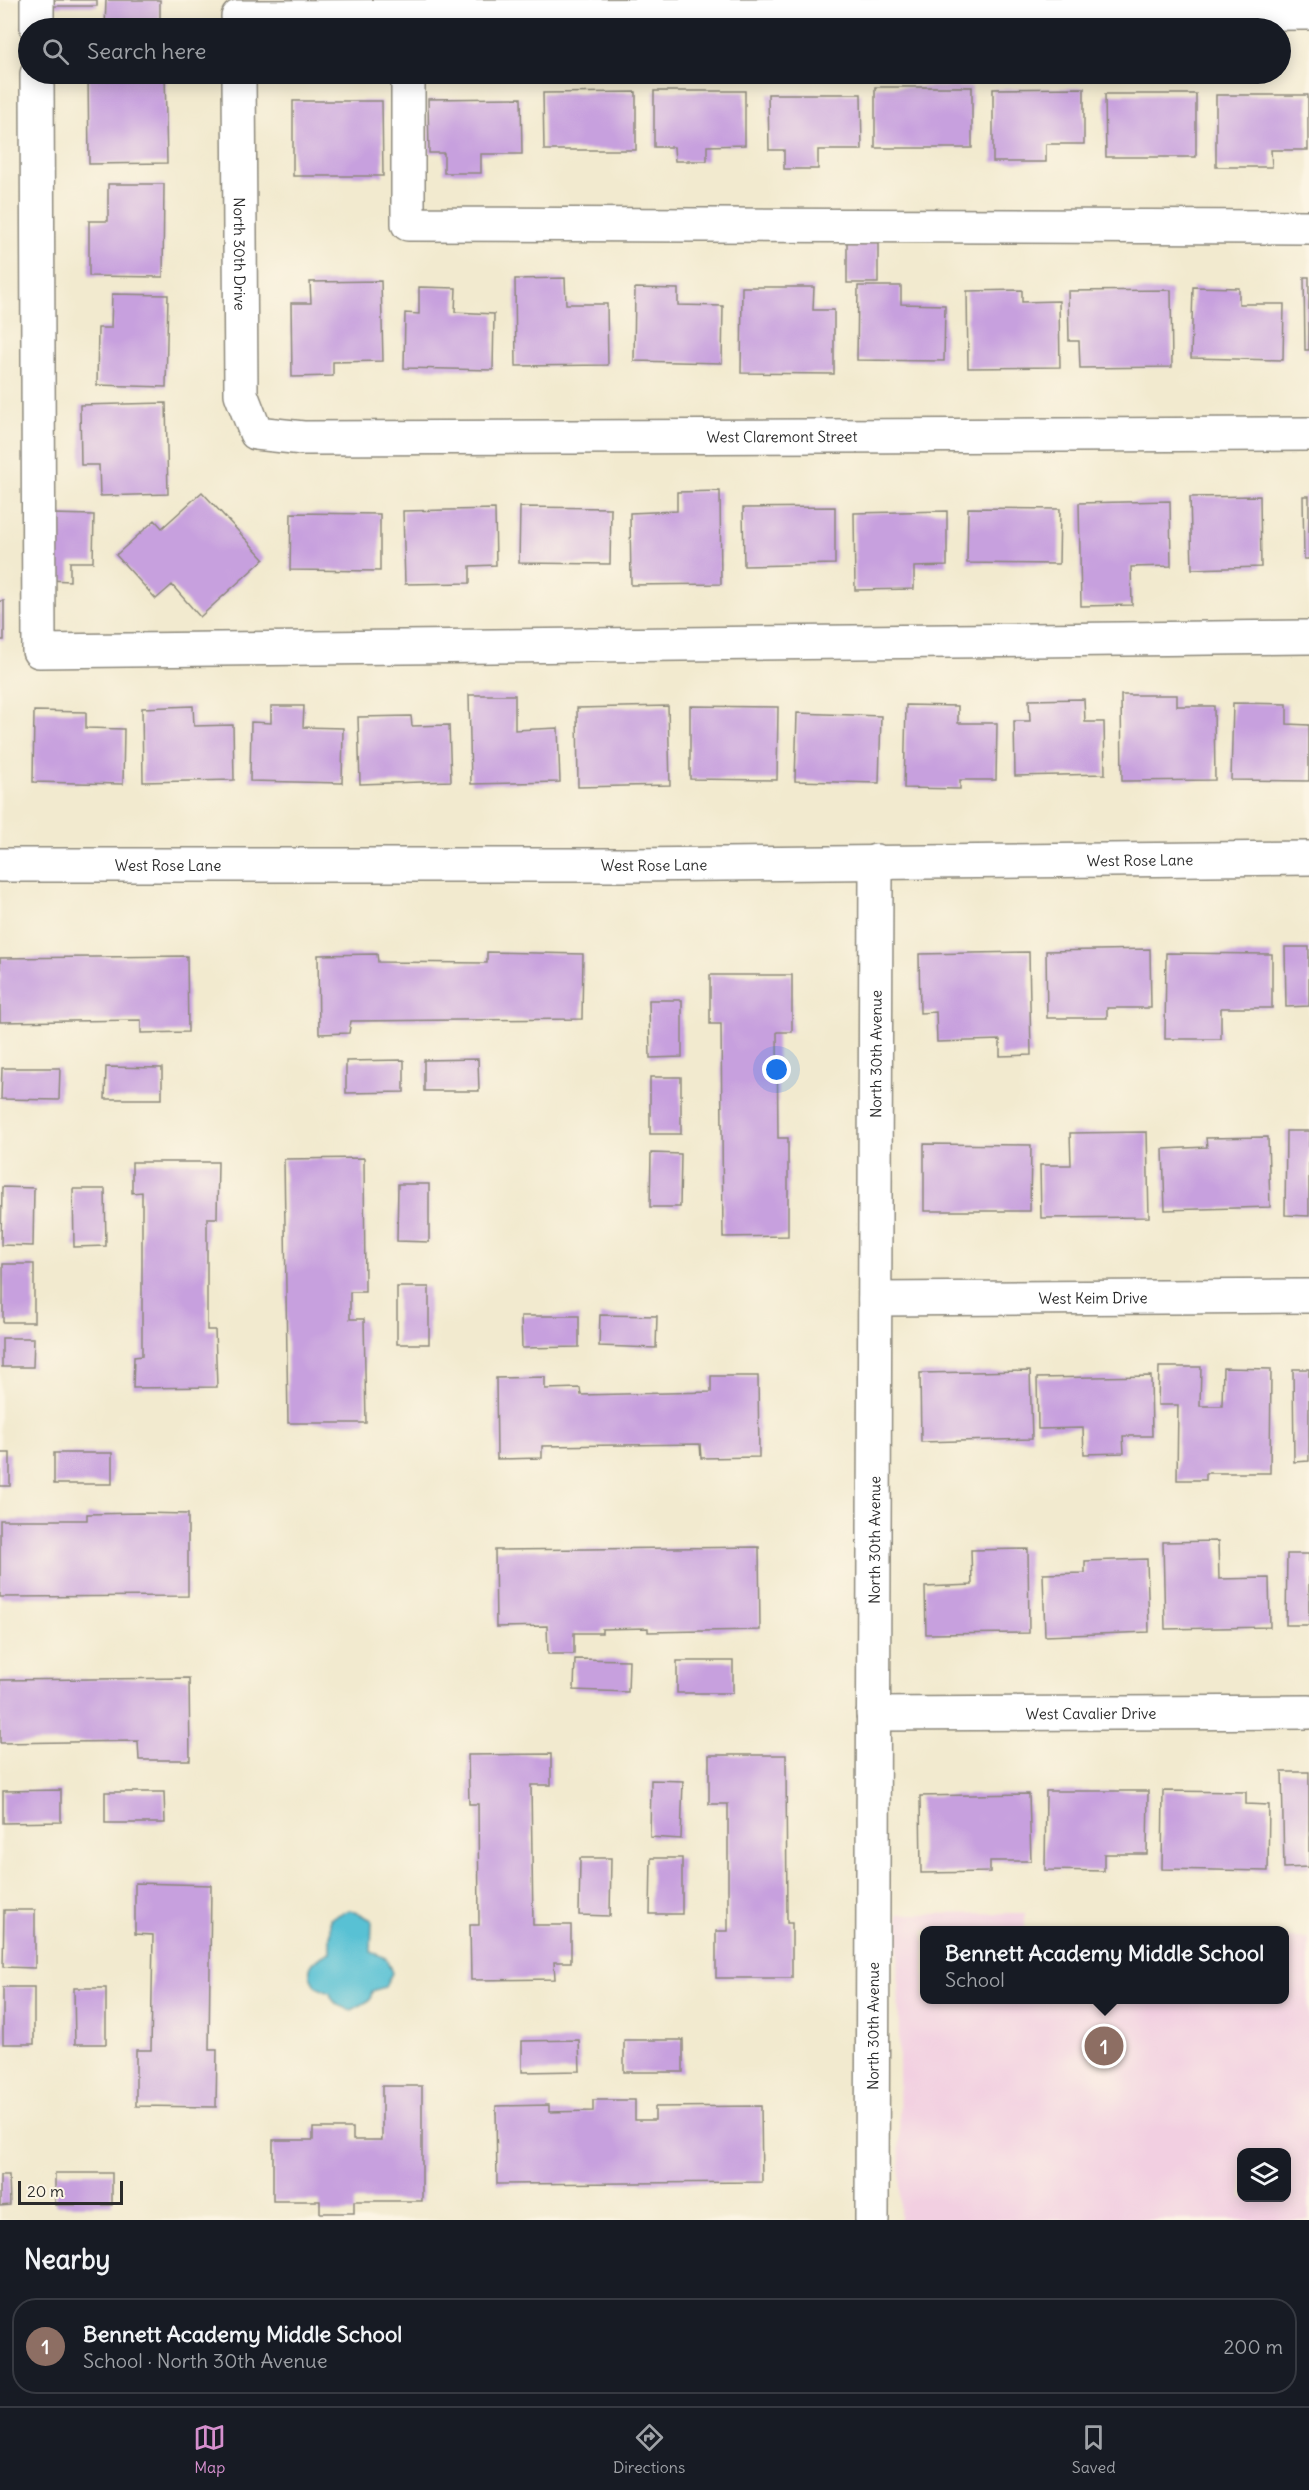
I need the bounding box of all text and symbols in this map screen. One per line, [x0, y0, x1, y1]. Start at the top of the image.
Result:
search box [18, 18, 1291, 84]
icon: search [39, 35, 72, 68]
text: Search here [87, 37, 206, 65]
street label: North 30th Drive [230, 197, 250, 311]
street label: West Claremont Street [706, 426, 858, 446]
street label: West Rose Lane [1087, 850, 1193, 870]
street label: West Rose Lane [601, 855, 707, 875]
street label: West Rose Lane [115, 856, 221, 875]
street label: North 30th Avenue [866, 990, 885, 1118]
your location [762, 1055, 791, 1084]
street label: West Keim Drive [1038, 1288, 1148, 1307]
street label: North 30th Avenue [864, 1476, 884, 1604]
street label: West Cavalier Drive [1026, 1703, 1156, 1723]
popup [920, 1926, 1289, 2004]
text: Bennett Academy Middle School [945, 1939, 1264, 1967]
street label: North 30th Avenue [863, 1962, 882, 2090]
text: School [945, 1967, 1005, 1992]
pin: 1 [1084, 2024, 1124, 2068]
map controls [1237, 2148, 1291, 2202]
button: layers [1237, 2148, 1291, 2202]
scale bar [18, 2178, 123, 2206]
text: 20 m [27, 2181, 64, 2201]
text: Nearby [24, 2243, 110, 2276]
text: Bennett Academy Middle School [83, 2320, 402, 2348]
text: 1 [42, 2334, 49, 2359]
text: 200 m [1223, 2334, 1283, 2359]
text: School · North 30th Avenue [83, 2348, 327, 2373]
tab: Map [193, 2421, 226, 2477]
tab: Directions [613, 2421, 685, 2477]
tab: Saved [1072, 2421, 1116, 2477]

